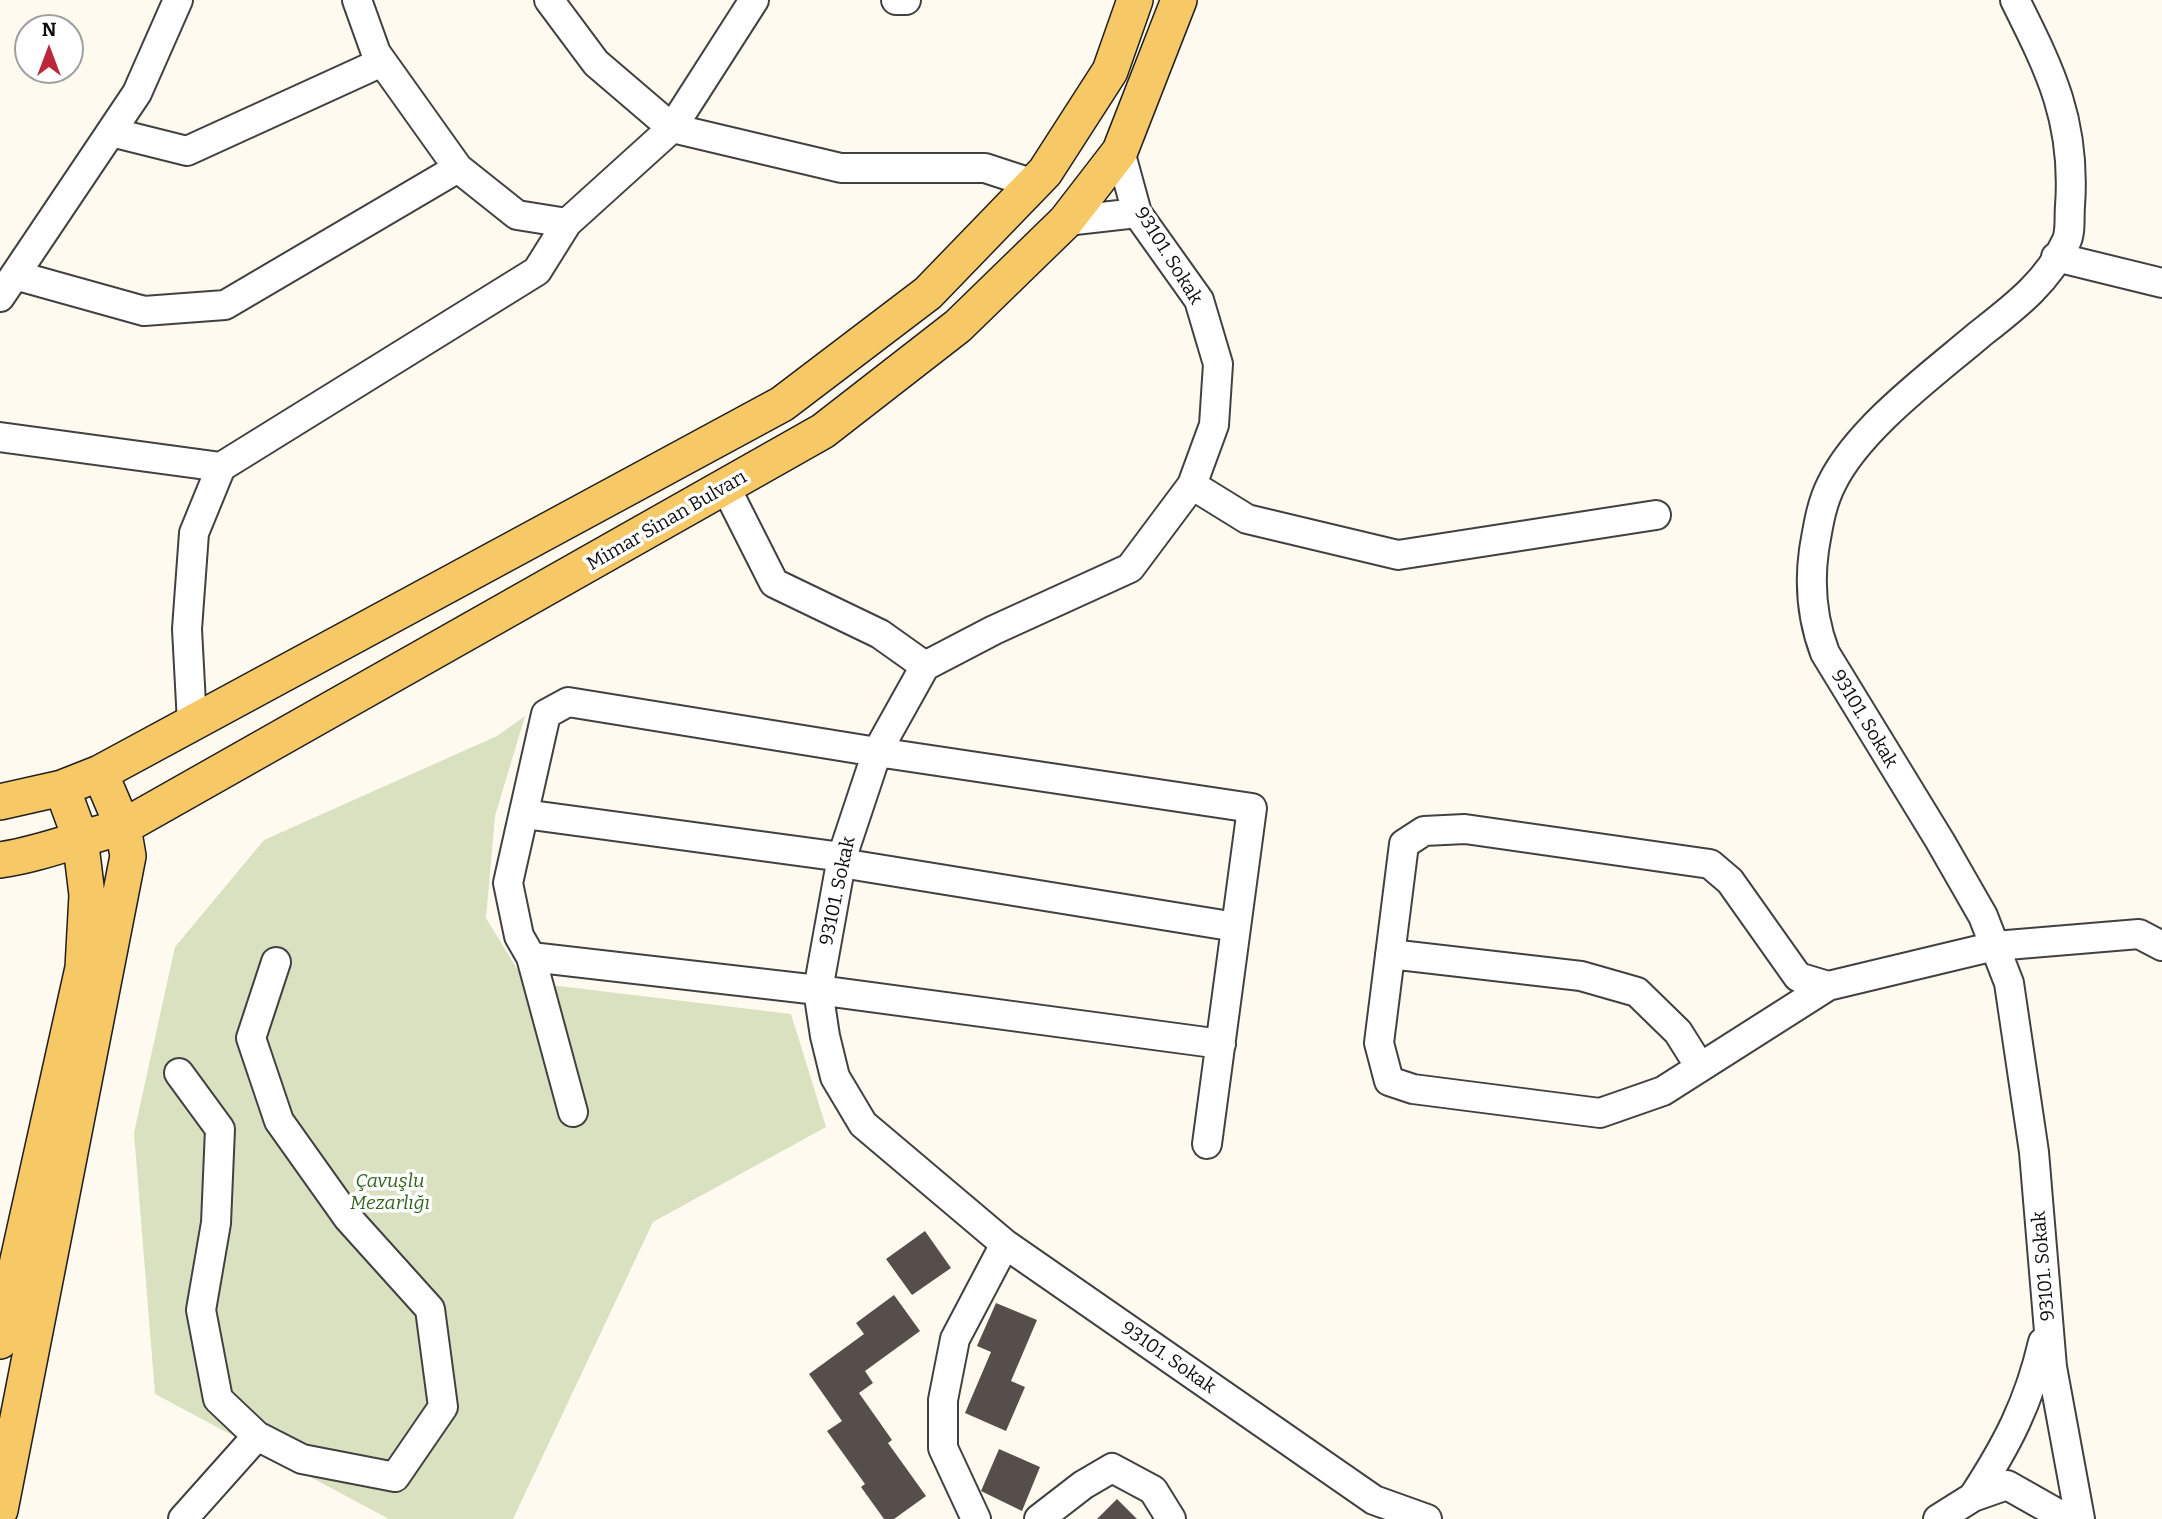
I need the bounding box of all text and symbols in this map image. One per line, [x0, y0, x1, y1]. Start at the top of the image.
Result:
north arrow [14, 14, 84, 84]
text: N [42, 18, 56, 41]
street label: 93101. Sokak [1129, 203, 1207, 309]
street label: Mimar Sinan Bulvarı [583, 466, 751, 576]
street label: 93101. Sokak [1826, 666, 1902, 772]
street label: 93101. Sokak [815, 835, 861, 947]
park label: Çavuşlu Mezarlığı [350, 1171, 430, 1215]
street label: 93101. Sokak [2028, 1210, 2060, 1322]
street label: 93101. Sokak [1116, 1317, 1220, 1399]

